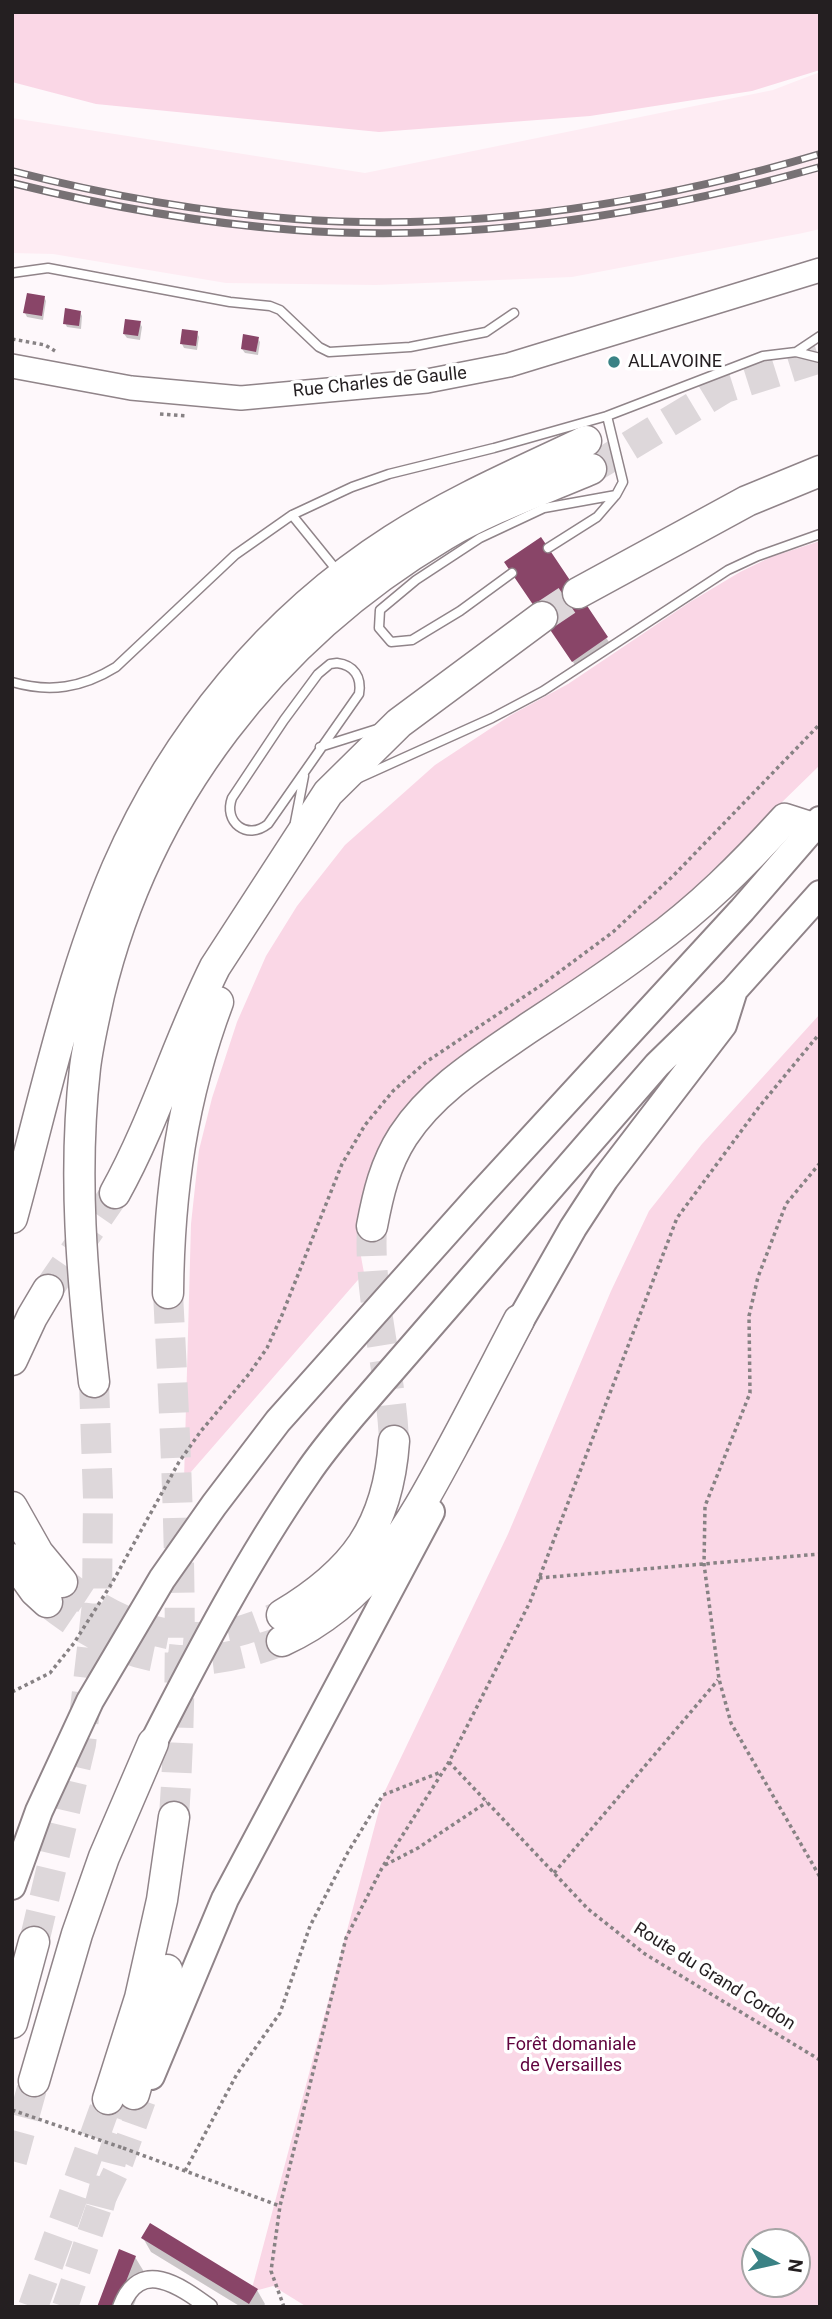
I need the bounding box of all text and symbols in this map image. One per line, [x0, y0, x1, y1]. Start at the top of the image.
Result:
place label: ALLAVOINE [628, 351, 722, 373]
marker: ALLAVOINE [606, 354, 622, 370]
street label: Rue Charles de Gaulle [292, 363, 468, 403]
street label: Route du Grand Cordon [629, 1918, 799, 2036]
park label: Forêt domaniale de Versailles [506, 2034, 636, 2076]
north arrow [741, 2228, 811, 2298]
text: N [783, 2257, 808, 2274]

